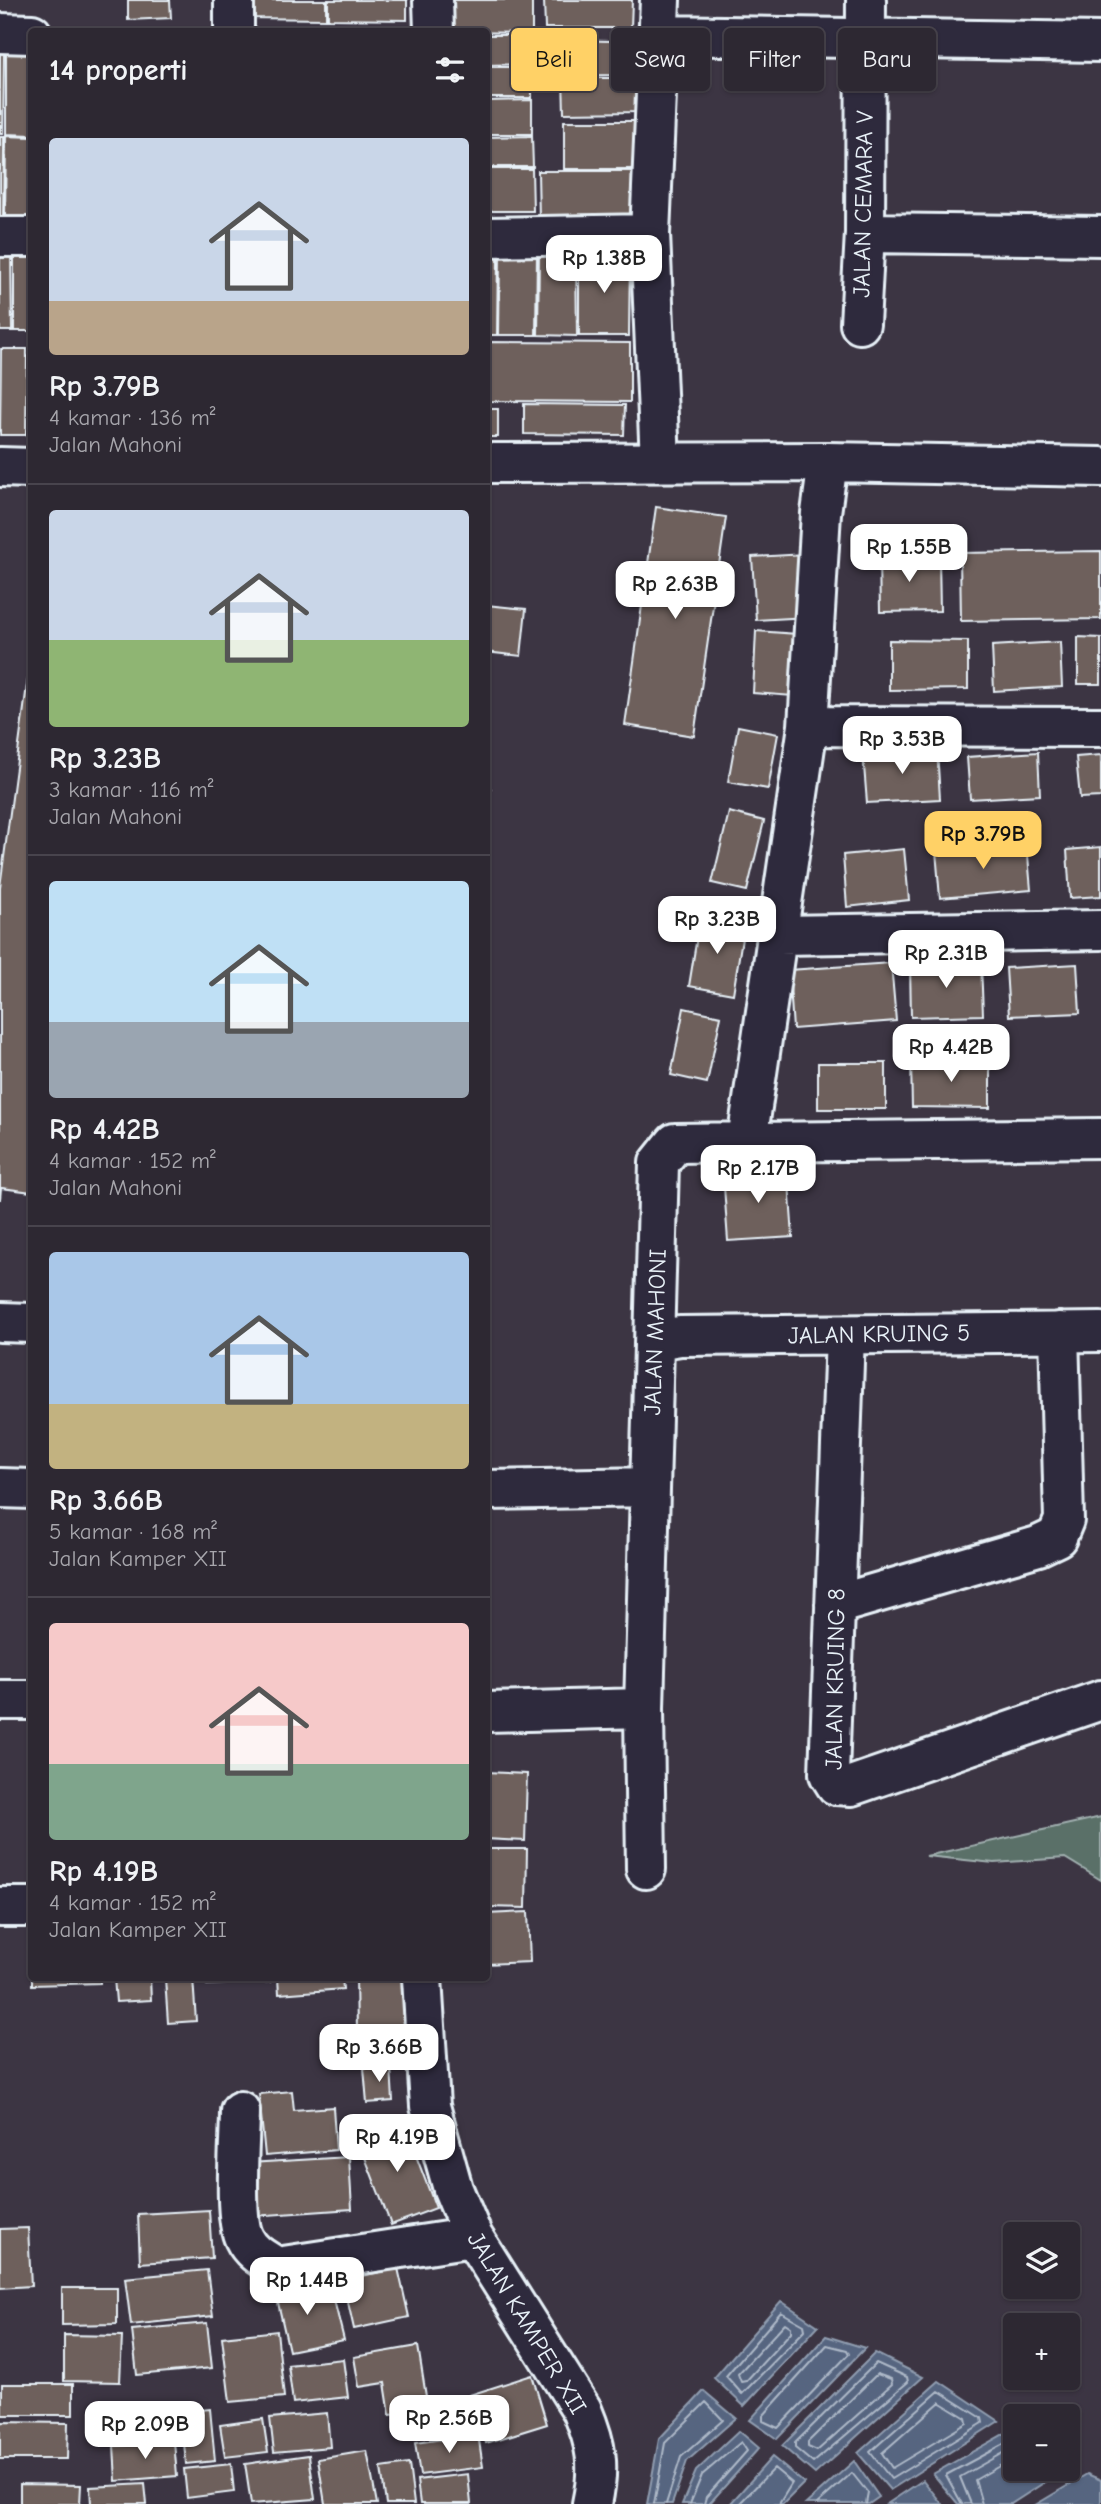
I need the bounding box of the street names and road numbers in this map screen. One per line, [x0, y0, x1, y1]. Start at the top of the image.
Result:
street label: JALAN CEMARA V [847, 110, 879, 298]
street label: JALAN MAHONI [638, 1248, 672, 1416]
street label: JALAN KRUING 5 [788, 1318, 970, 1350]
street label: JALAN KRUING 8 [819, 1588, 851, 1770]
street label: JALAN KAMPER XII [462, 2227, 592, 2419]

